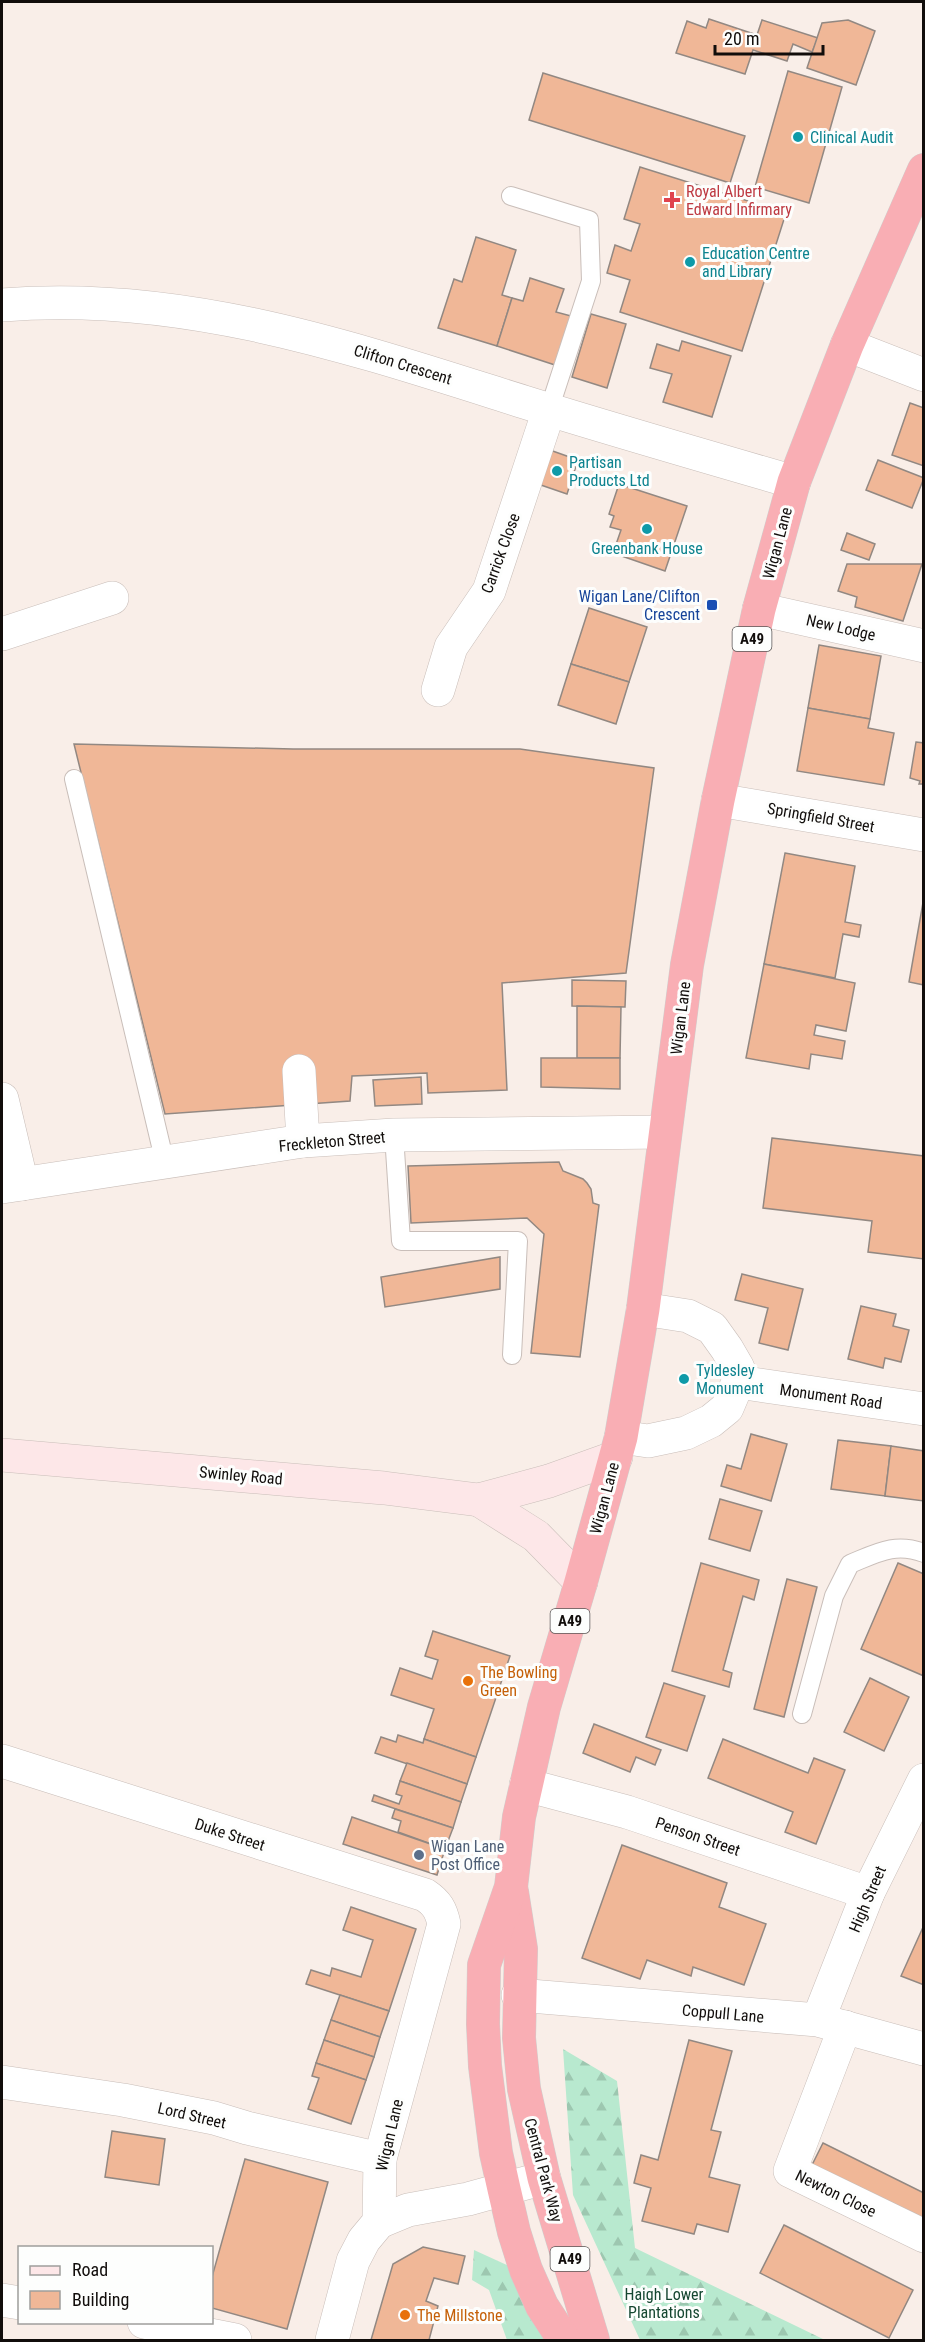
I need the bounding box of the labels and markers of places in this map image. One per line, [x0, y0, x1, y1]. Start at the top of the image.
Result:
place label: Clinical Audit [810, 128, 894, 147]
marker: Clinical Audit [791, 130, 805, 144]
place label: Royal Albert Edward Infirmary [686, 182, 792, 219]
marker: Royal Albert Edward Infirmary [663, 191, 681, 209]
place label: Education Centre and Library [702, 244, 810, 281]
marker: Education Centre and Library [683, 255, 697, 269]
place label: Partisan Products Ltd [569, 453, 650, 490]
marker: Partisan Products Ltd [550, 464, 564, 478]
marker: Greenbank House [640, 522, 654, 536]
place label: Greenbank House [591, 539, 703, 558]
place label: Wigan Lane/Clifton Crescent [579, 587, 700, 624]
marker: Wigan Lane/Clifton Crescent [705, 598, 719, 612]
place label: Tyldesley Monument [696, 1361, 764, 1398]
marker: Tyldesley Monument [677, 1372, 691, 1386]
place label: The Bowling Green [480, 1663, 557, 1700]
marker: The Bowling Green [461, 1674, 475, 1688]
place label: Wigan Lane Post Office [431, 1837, 504, 1874]
marker: Wigan Lane Post Office [412, 1848, 426, 1862]
place label: The Millstone [417, 2306, 502, 2325]
marker: The Millstone [398, 2308, 412, 2322]

